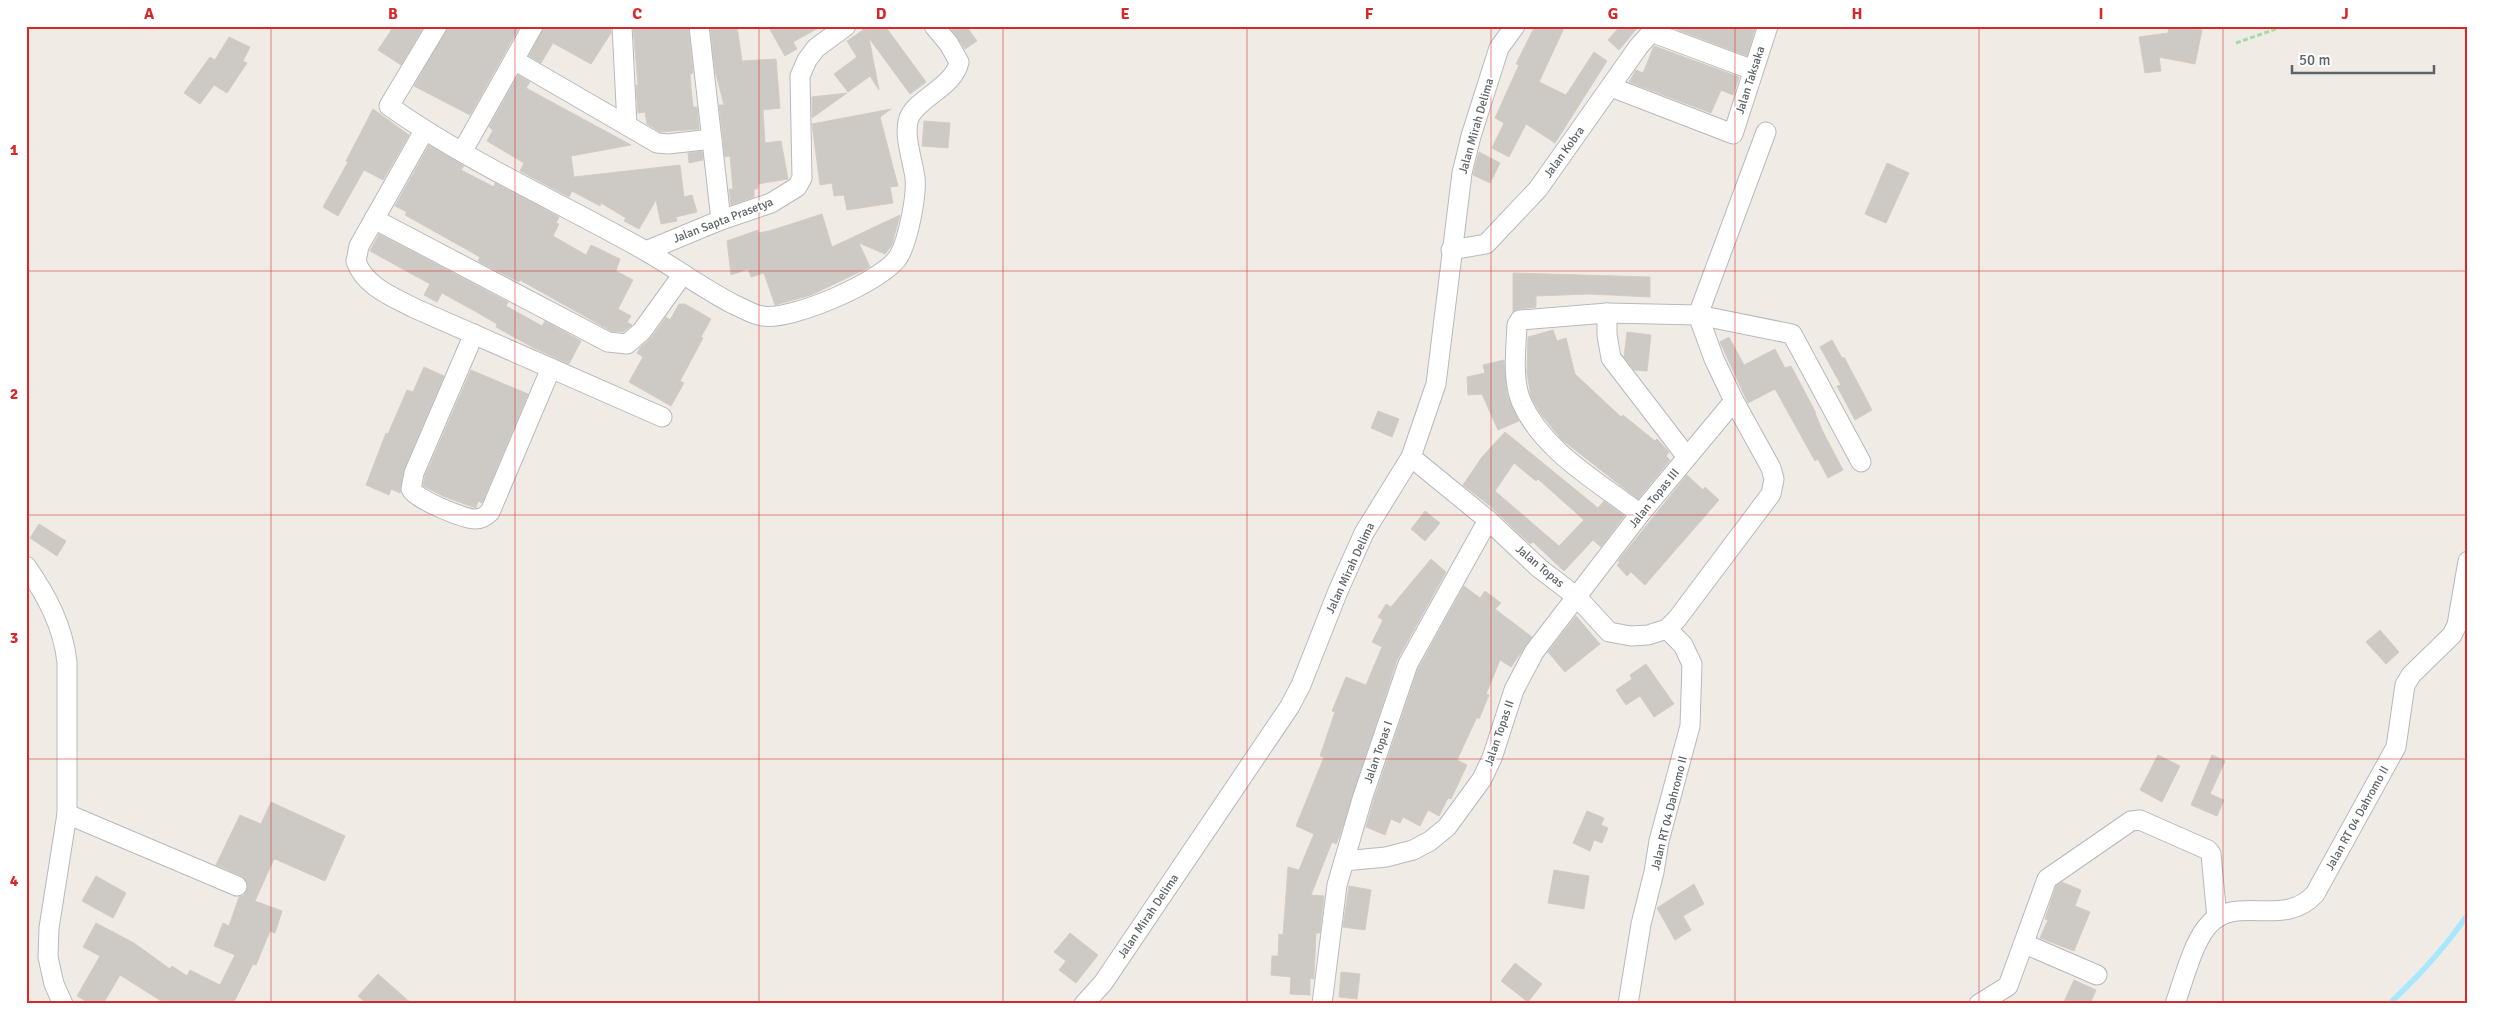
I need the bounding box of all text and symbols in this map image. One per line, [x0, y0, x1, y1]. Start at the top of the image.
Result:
text: A [144, 4, 155, 24]
text: B [388, 4, 398, 24]
text: C [632, 4, 642, 24]
text: D [876, 4, 887, 24]
text: E [1120, 4, 1130, 24]
text: F [1365, 4, 1374, 24]
text: G [1608, 4, 1618, 24]
text: H [1852, 4, 1862, 24]
text: I [2098, 4, 2104, 24]
text: J [2341, 4, 2349, 24]
scale bar [2292, 42, 2434, 74]
street label: Jalan Taksaka [1732, 44, 1769, 116]
text: 50 m [2299, 51, 2330, 69]
street label: Jalan Mirah Delima [1456, 77, 1497, 176]
street label: Jalan Kobra [1541, 124, 1588, 181]
text: 1 [10, 140, 19, 160]
street label: Jalan Sapta Prasetya [671, 194, 775, 246]
text: 2 [10, 384, 18, 404]
street label: Jalan Topas III [1626, 466, 1683, 531]
street label: Jalan Mirah Delima [1323, 520, 1378, 616]
street label: Jalan Topas [1512, 542, 1567, 591]
text: 3 [10, 628, 18, 648]
street label: Jalan Topas II [1481, 698, 1518, 768]
street label: Jalan Topas I [1361, 719, 1396, 785]
street label: Jalan RT 04 Dahromo II [1648, 754, 1691, 872]
street label: Jalan RT 04 Dahromo II [2322, 763, 2392, 873]
text: 4 [10, 871, 19, 891]
street label: Jalan Mirah Delima [1115, 871, 1182, 961]

